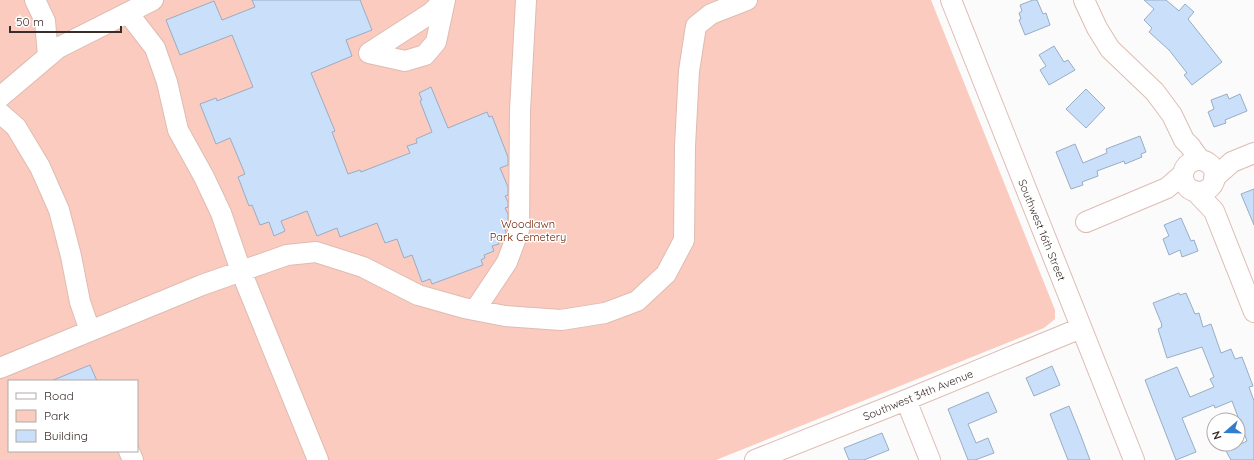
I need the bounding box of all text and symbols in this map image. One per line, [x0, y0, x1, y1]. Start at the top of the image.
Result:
scale bar [10, 8, 121, 34]
text: 50 m [16, 14, 44, 29]
street label: Southwest 16th Street [1015, 177, 1069, 283]
park label: Woodlawn Park Cemetery [490, 217, 566, 244]
street label: Southwest 34th Avenue [861, 366, 975, 424]
legend [8, 380, 138, 452]
text: Road [44, 388, 74, 403]
text: Park [44, 408, 69, 423]
north arrow [1206, 412, 1246, 452]
text: Building [44, 428, 88, 443]
text: N [1209, 429, 1225, 442]

